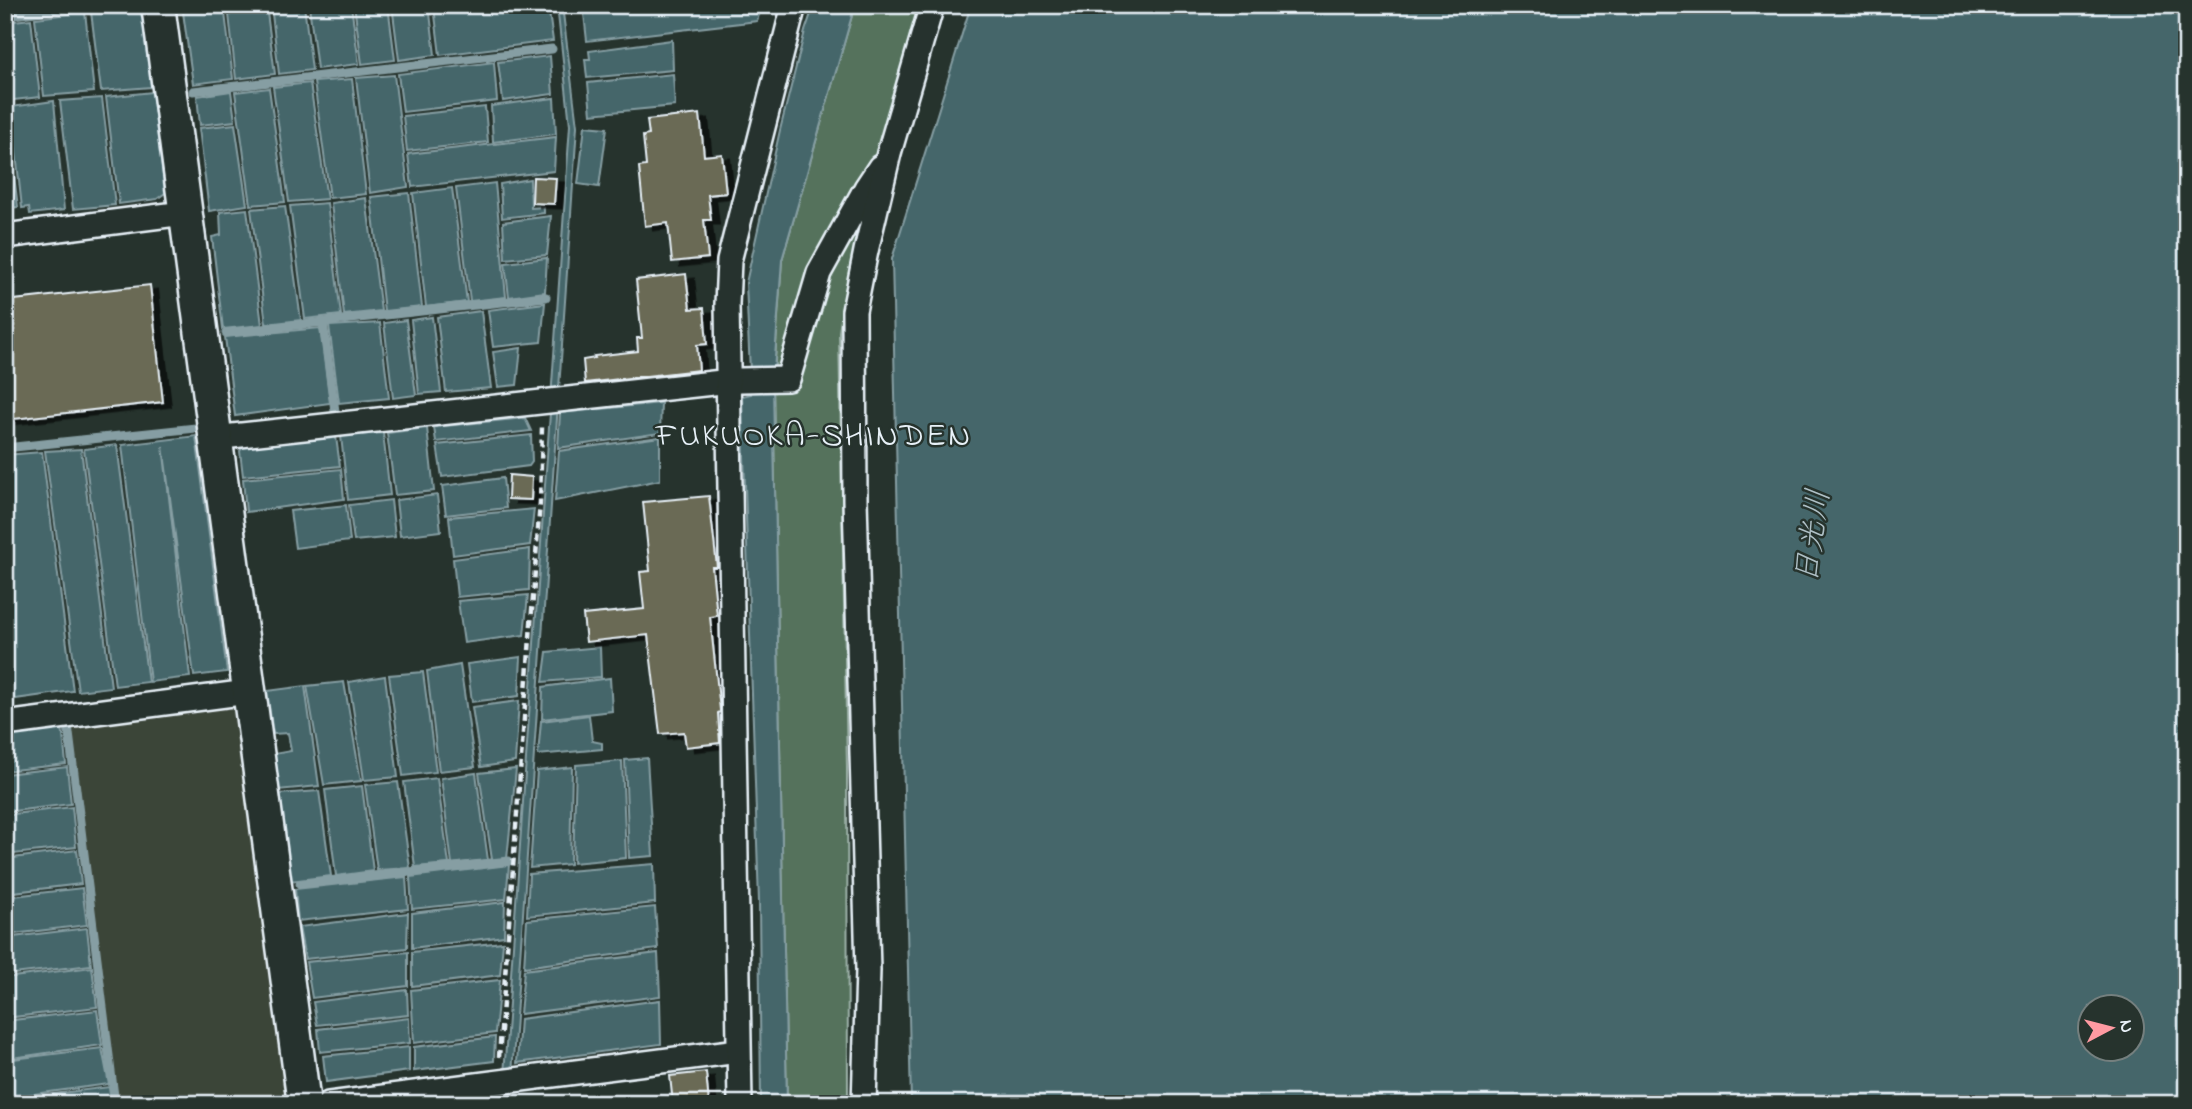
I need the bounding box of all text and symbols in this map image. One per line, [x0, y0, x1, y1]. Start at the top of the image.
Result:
district label: FUKUOKA-SHINDEN [655, 413, 972, 461]
water label: 日光川 [1785, 486, 1844, 587]
north arrow [2076, 993, 2146, 1064]
text: N [2111, 1018, 2140, 1034]

